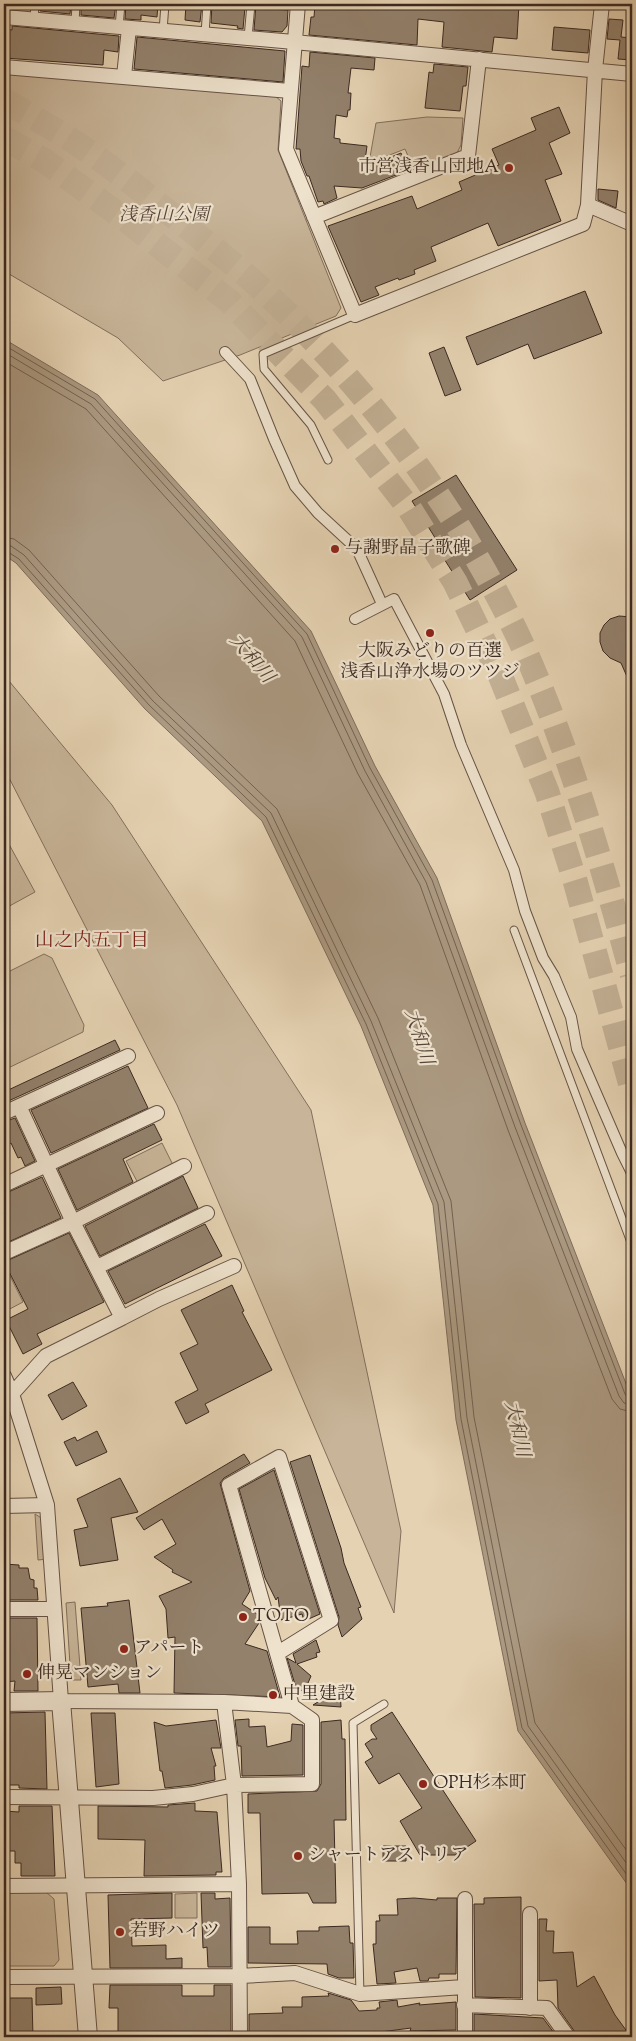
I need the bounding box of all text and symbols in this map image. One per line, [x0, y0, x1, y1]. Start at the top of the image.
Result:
place label: 市営浅香山団地A [358, 155, 499, 181]
marker: 市営浅香山団地A [503, 162, 515, 174]
park label: 浅香山公園 [119, 203, 212, 229]
place label: 与謝野晶子歌碑 [345, 536, 471, 562]
marker: 与謝野晶子歌碑 [329, 543, 341, 555]
marker: 大阪みどりの百選 浅香山浄水場のツツジ [424, 627, 436, 639]
water label: 大和川 [222, 628, 281, 691]
place label: 大阪みどりの百選 浅香山浄水場のツツジ [340, 639, 520, 686]
district label: 山之内五丁目 [35, 928, 149, 955]
water label: 大和川 [397, 1006, 440, 1070]
water label: 大和川 [496, 1398, 536, 1462]
place label: TOTO [253, 1604, 309, 1630]
marker: TOTO [237, 1611, 249, 1623]
place label: アパート [134, 1636, 205, 1662]
marker: アパート [118, 1643, 130, 1655]
place label: 伸晃マンション [37, 1661, 162, 1687]
marker: 伸晃マンション [21, 1668, 33, 1680]
place label: 中里建設 [283, 1682, 355, 1708]
marker: 中里建設 [267, 1689, 279, 1701]
place label: OPH杉本町 [433, 1771, 527, 1797]
marker: OPH杉本町 [417, 1778, 429, 1790]
place label: シャートアストリア [308, 1843, 468, 1869]
marker: シャートアストリア [292, 1850, 304, 1862]
place label: 若野ハイツ [130, 1919, 220, 1945]
marker: 若野ハイツ [114, 1926, 126, 1938]

